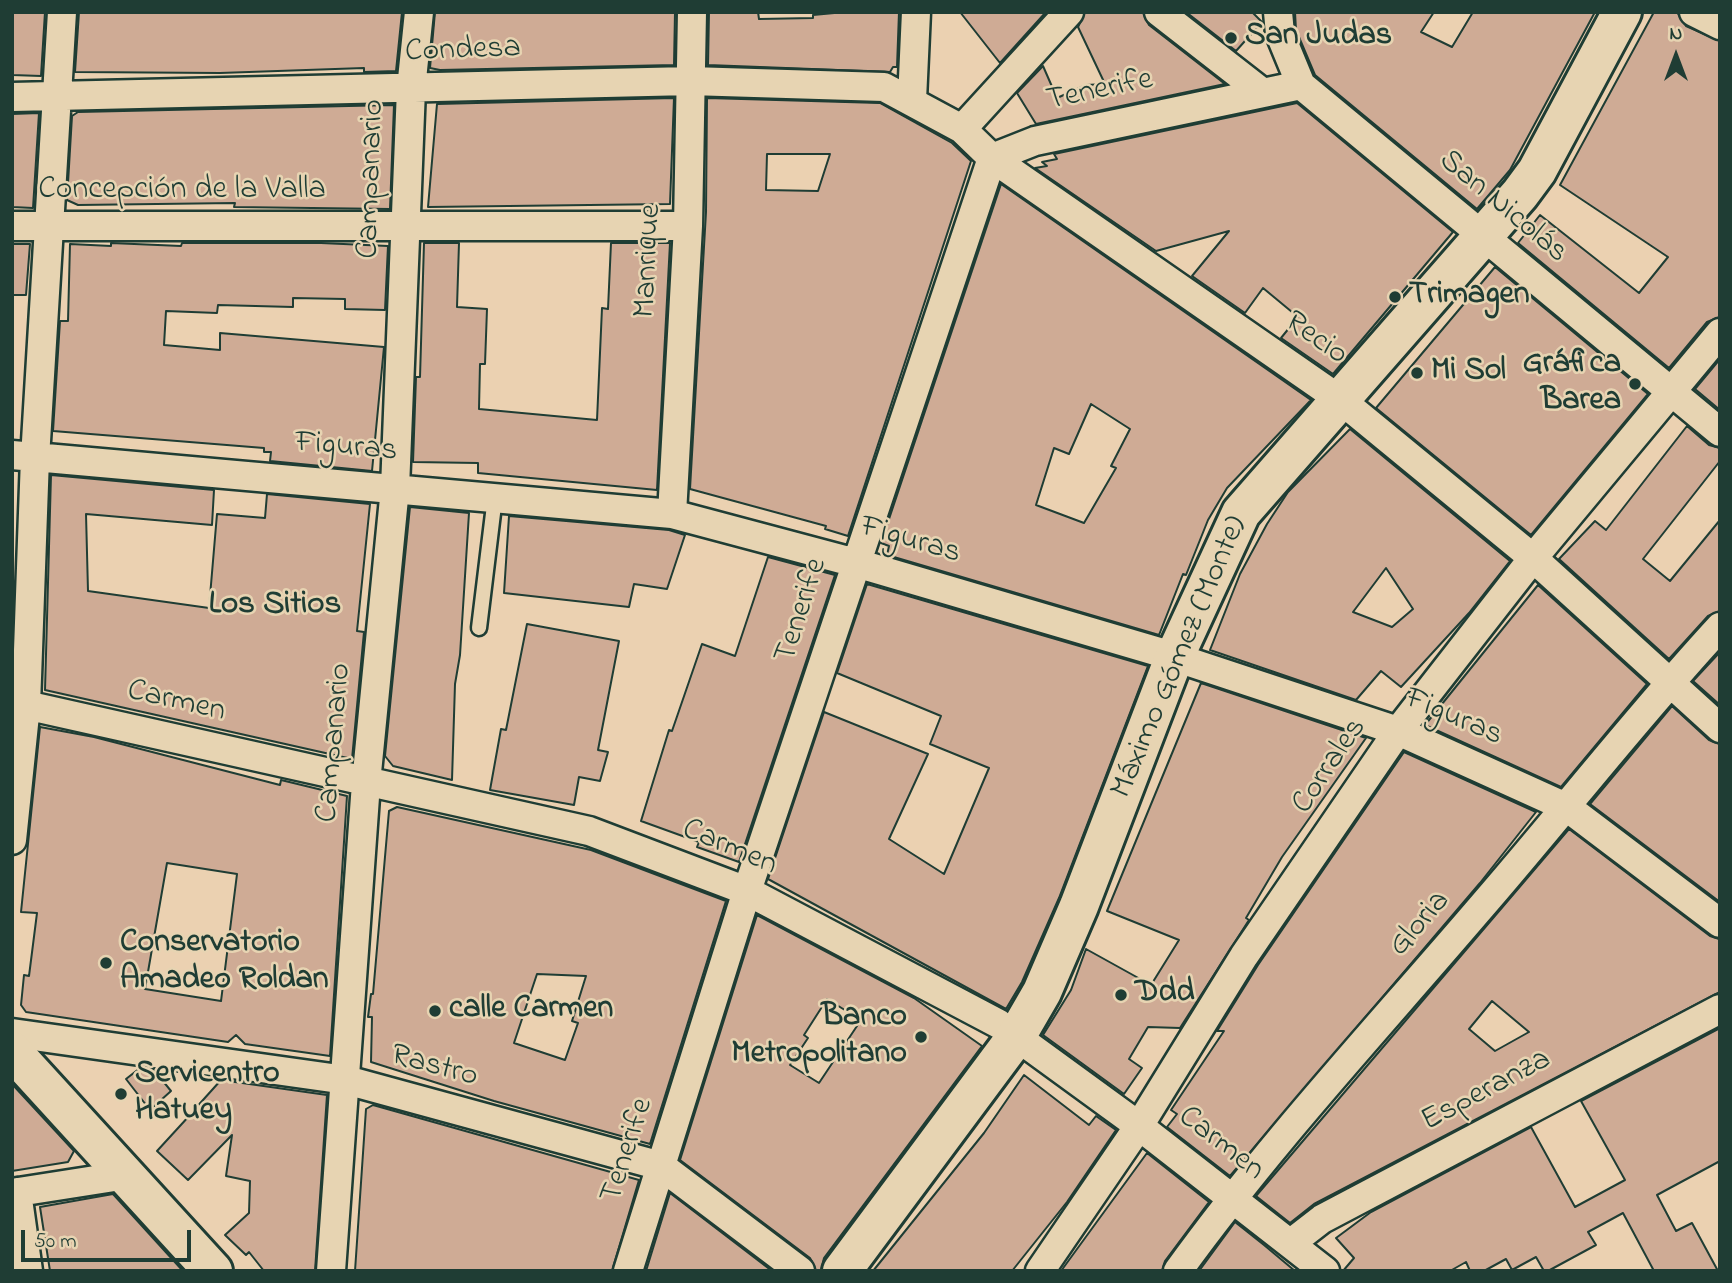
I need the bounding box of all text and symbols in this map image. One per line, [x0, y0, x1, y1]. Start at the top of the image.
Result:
place label: San Judas [1245, 19, 1392, 57]
north arrow [1641, 21, 1711, 91]
text: N [1670, 21, 1682, 48]
marker: San Judas [1223, 30, 1239, 46]
street label: Condesa [404, 31, 522, 73]
street label: Tenerife [1043, 62, 1157, 122]
street label: Campanario [351, 99, 395, 259]
street label: San Nicolás [1430, 143, 1574, 273]
street label: Concepción de la Valla [38, 173, 326, 211]
street label: Manrique [628, 203, 672, 319]
place label: Trimagen [1409, 278, 1530, 316]
marker: Trimagen [1387, 289, 1403, 305]
street label: Recio [1276, 305, 1354, 375]
place label: Gráfica Barea [1523, 347, 1621, 422]
place label: Mi Sol [1431, 354, 1506, 392]
marker: Mi Sol [1409, 365, 1425, 381]
marker: Gráfica Barea [1627, 376, 1643, 392]
street label: Figuras [293, 425, 399, 473]
street label: Figuras [855, 509, 965, 575]
street label: Máximo Gómez (Monte) [1104, 511, 1258, 805]
street label: Tenerife [768, 554, 838, 668]
district label: Los Sitios [209, 587, 341, 627]
street label: Campanario [310, 662, 362, 824]
street label: Carmen [123, 673, 229, 733]
street label: Figuras [1398, 681, 1508, 757]
street label: Corrales [1285, 712, 1377, 822]
street label: Carmen [676, 812, 782, 886]
street label: Gloria [1382, 884, 1460, 966]
place label: Conservatorio Amadeo Roldan [120, 926, 329, 1001]
marker: Conservatorio Amadeo Roldan [98, 955, 114, 971]
place label: Ddd [1135, 976, 1194, 1014]
marker: Ddd [1113, 987, 1129, 1003]
place label: calle Carmen [449, 992, 613, 1030]
place label: Banco Metropolitano [731, 1000, 907, 1075]
marker: calle Carmen [427, 1003, 443, 1019]
marker: Banco Metropolitano [913, 1029, 929, 1045]
street label: Rastro [386, 1038, 482, 1098]
street label: Esperanza [1416, 1042, 1558, 1142]
place label: Servicentro Hatuey [135, 1057, 280, 1132]
marker: Servicentro Hatuey [113, 1086, 129, 1102]
street label: Tenerife [594, 1094, 664, 1208]
street label: Carmen [1169, 1099, 1271, 1191]
scale bar [24, 1216, 194, 1260]
text: 50 m [34, 1227, 77, 1257]

